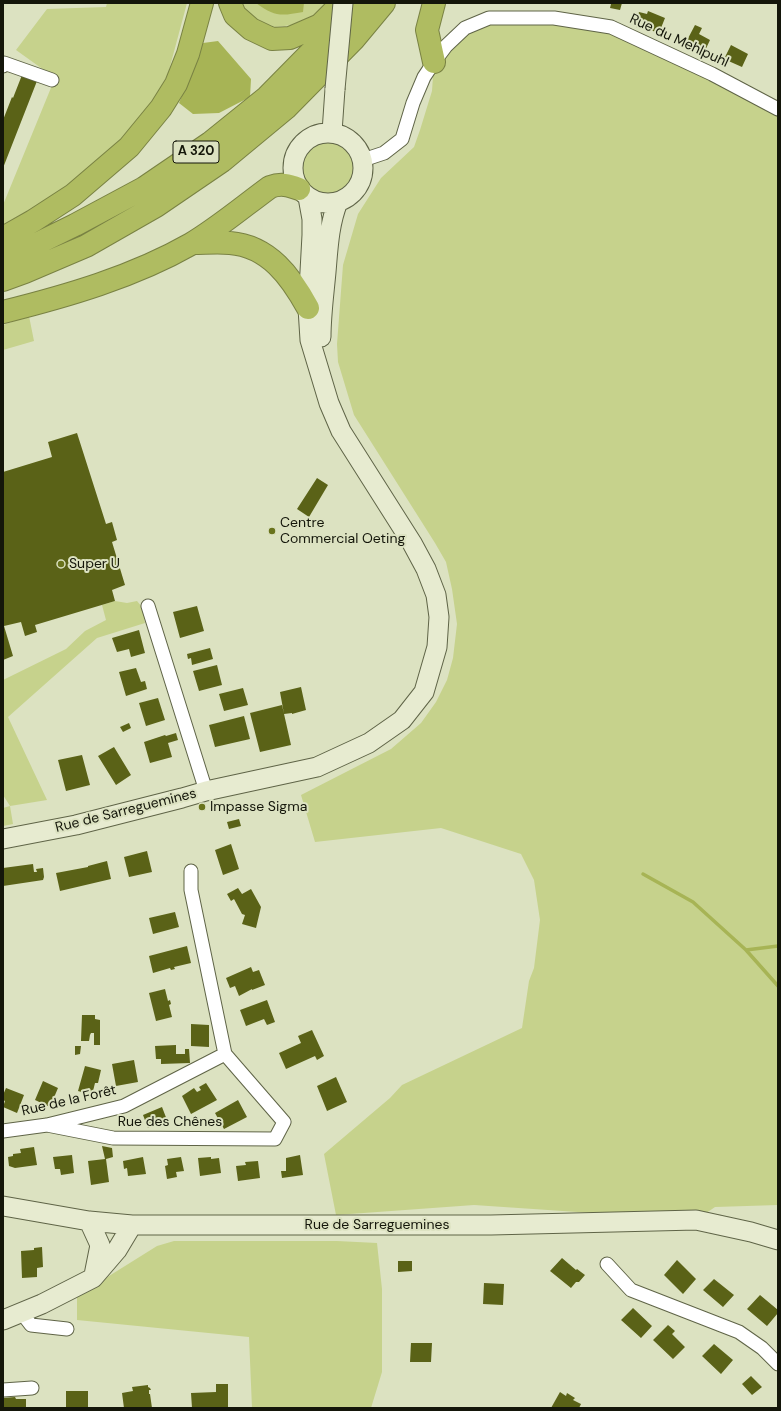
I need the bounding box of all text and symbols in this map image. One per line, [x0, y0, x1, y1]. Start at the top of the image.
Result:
street label: Rue du Mehlpuhl [627, 11, 731, 71]
road number: A 320 [173, 141, 219, 163]
place label: Centre Commercial Oeting [280, 515, 405, 548]
marker: Centre Commercial Oeting [267, 526, 277, 536]
place label: Super U [69, 556, 120, 572]
marker: Super U [56, 559, 66, 569]
street label: Rue de Sarreguemines [54, 785, 198, 837]
place label: Impasse Sigma [210, 799, 307, 815]
marker: Impasse Sigma [197, 802, 207, 812]
street label: Rue de la Forêt [20, 1082, 118, 1120]
street label: Rue des Chênes [118, 1114, 222, 1130]
street label: Rue de Sarreguemines [305, 1217, 449, 1233]

